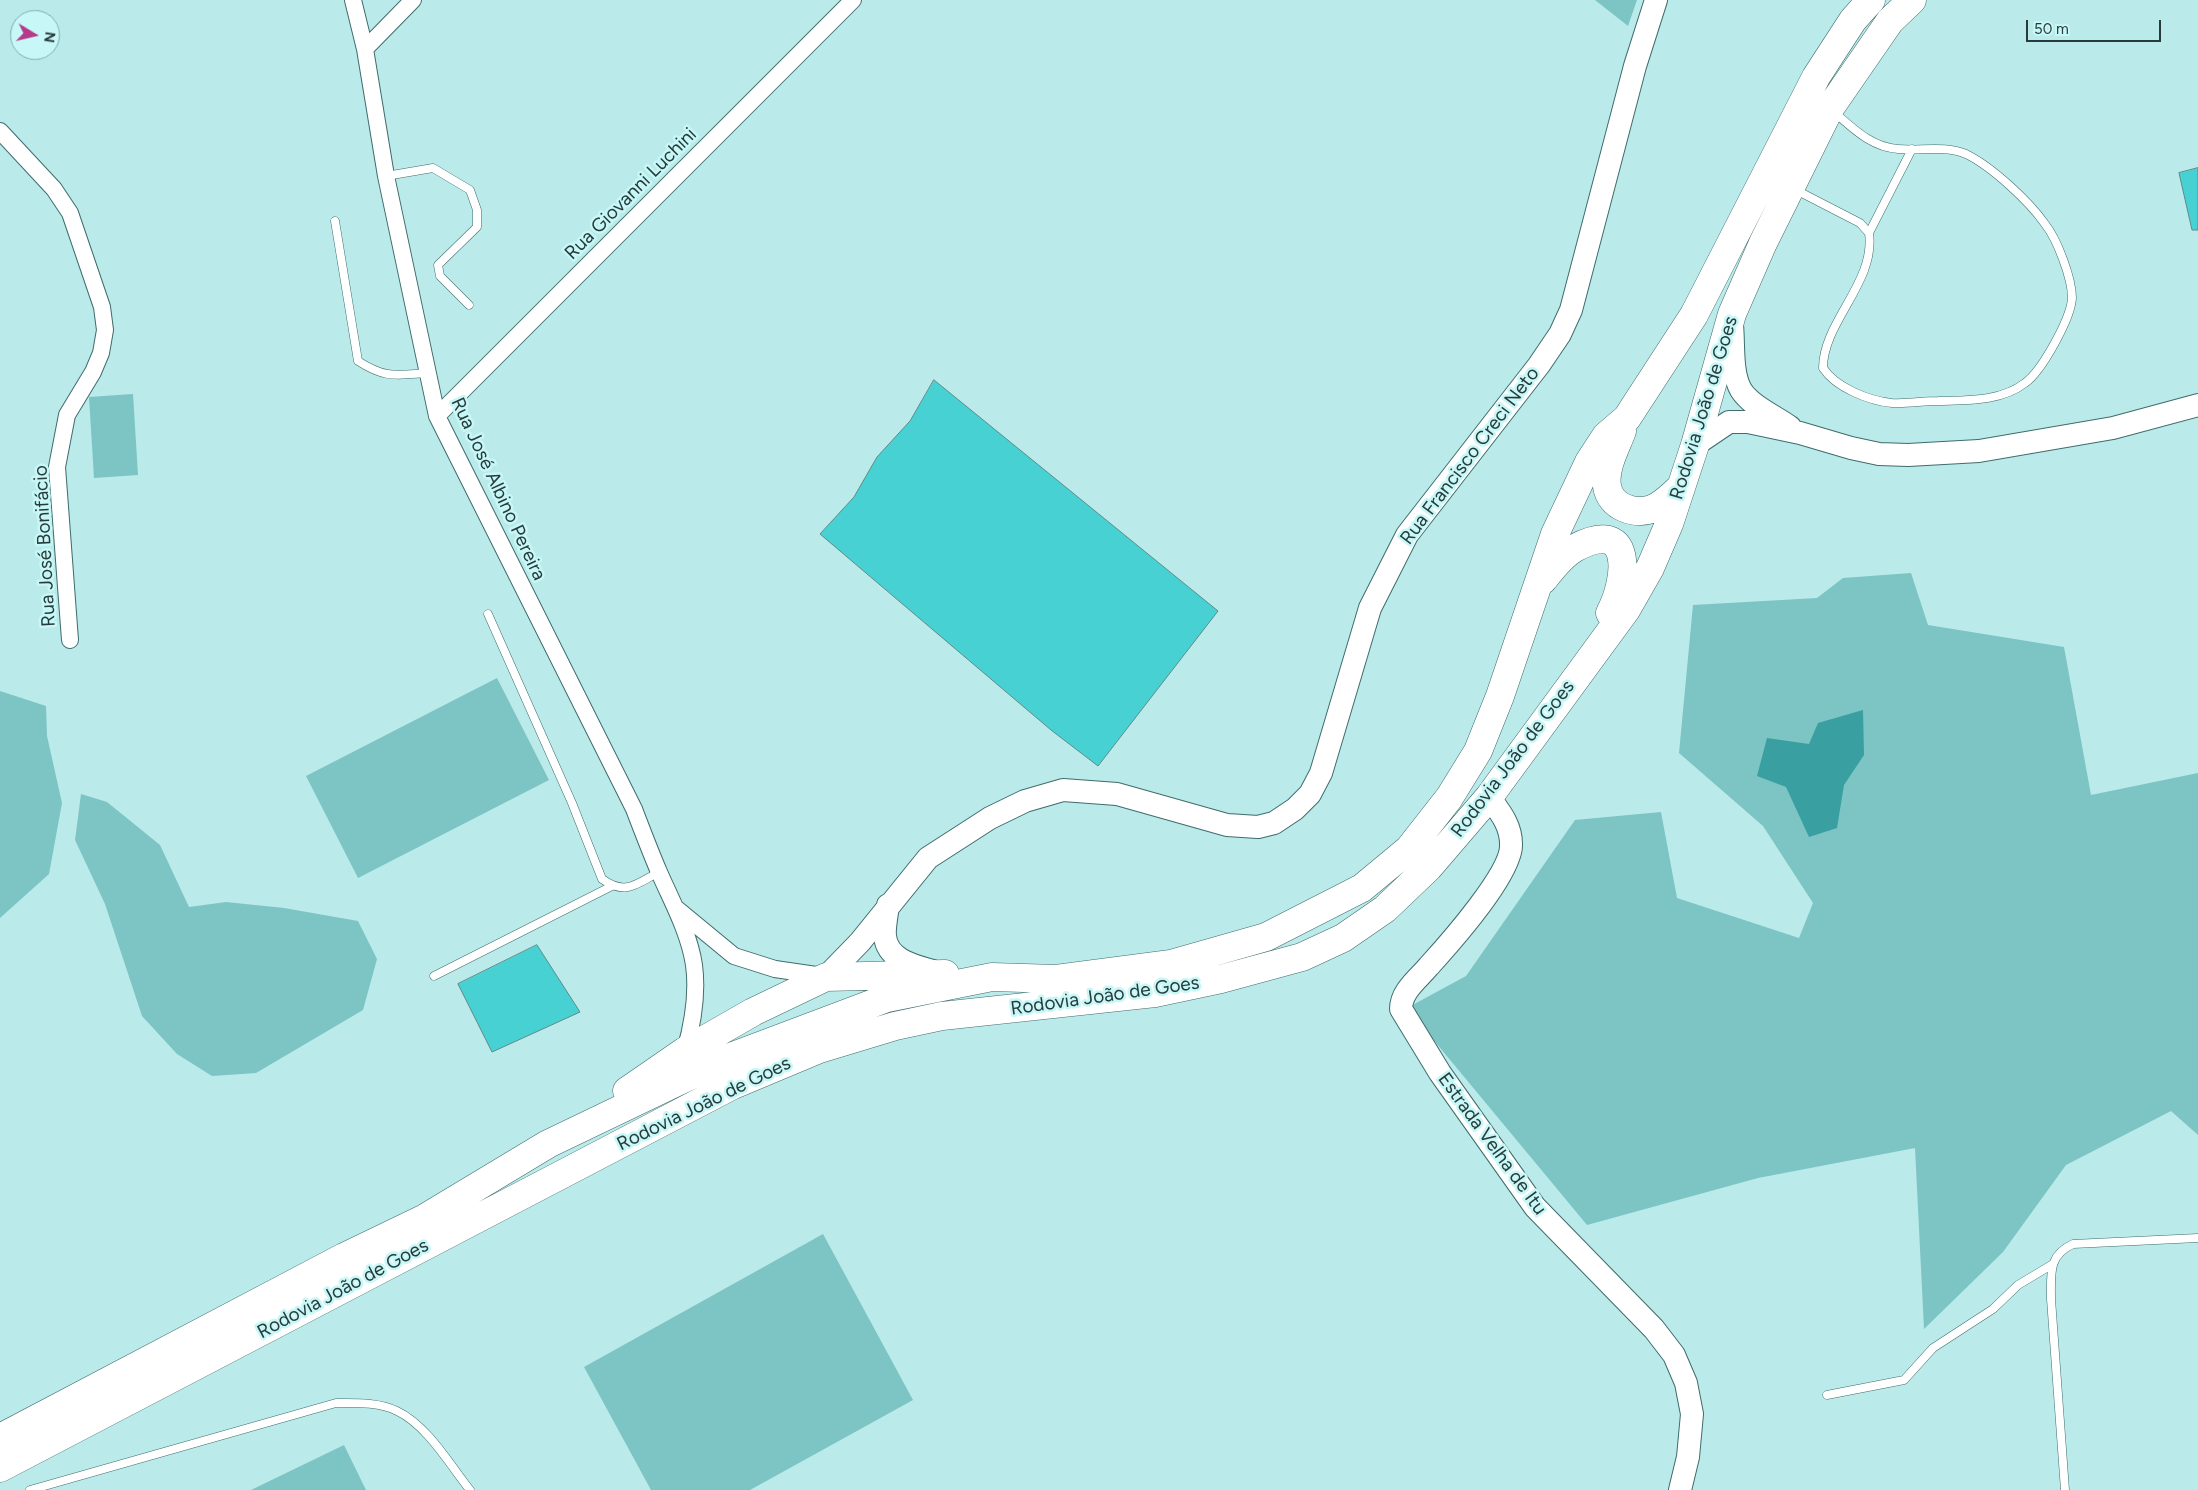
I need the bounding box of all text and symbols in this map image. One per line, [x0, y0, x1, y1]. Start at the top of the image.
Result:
north arrow [10, 10, 60, 60]
scale bar [2028, 10, 2163, 42]
text: 50 m [2034, 20, 2069, 38]
text: N [40, 31, 59, 44]
street label: Rua Giovanni Luchini [560, 123, 702, 265]
street label: Rodovia João de Goes [1665, 314, 1743, 502]
street label: Rua Francisco Creci Neto [1396, 363, 1544, 549]
street label: Rua José Albino Pereira [446, 394, 550, 584]
street label: Rua José Bonifácio [29, 465, 61, 627]
street label: Rodovia João de Goes [1447, 676, 1579, 842]
street label: Rodovia João de Goes [1009, 971, 1201, 1021]
street label: Rodovia João de Goes [613, 1052, 795, 1156]
street label: Estrada Velha de Itu [1433, 1069, 1551, 1219]
street label: Rodovia João de Goes [254, 1234, 432, 1344]

